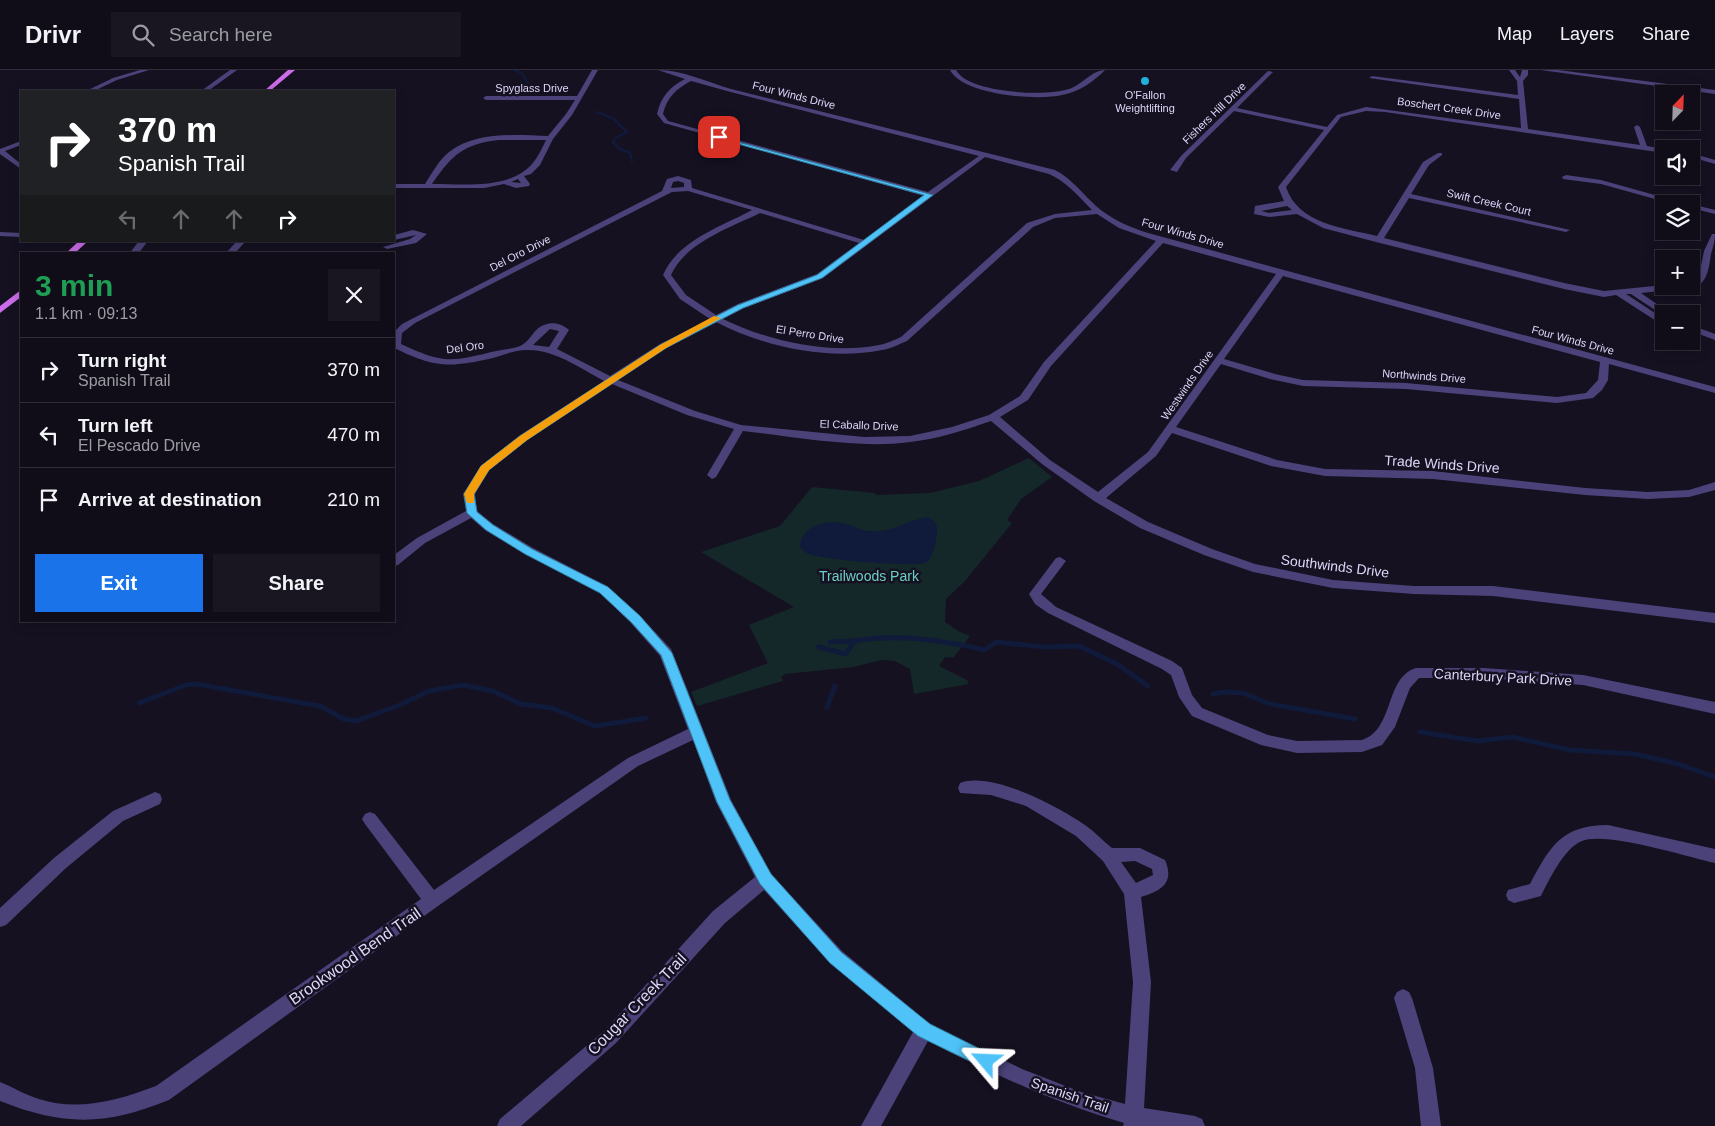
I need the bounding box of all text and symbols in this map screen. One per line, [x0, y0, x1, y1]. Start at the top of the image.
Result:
search box [111, 12, 461, 57]
text: Drivr [25, 21, 81, 48]
icon: search [129, 21, 157, 49]
text: Search here [169, 24, 273, 45]
text: Map [1497, 24, 1532, 44]
text: Layers [1560, 24, 1614, 44]
text: Share [1642, 24, 1690, 44]
marker: O'Fallon Weightlifting [1139, 75, 1151, 87]
street label: Four Winds Drive [751, 79, 837, 111]
street label: Fishers Hill Drive [1180, 80, 1248, 146]
street label: Spyglass Drive [495, 82, 569, 94]
north arrow [1655, 85, 1700, 130]
map controls [1655, 85, 1700, 350]
place label: O'Fallon Weightlifting [1115, 89, 1175, 114]
street label: Boschert Creek Drive [1396, 95, 1502, 121]
icon: right [35, 110, 100, 175]
text: 370 m [118, 110, 217, 149]
pin [698, 116, 740, 158]
icon: arrive [705, 123, 733, 151]
button: sound [1655, 140, 1700, 185]
text: Spanish Trail [118, 151, 245, 176]
street label: Swift Creek Court [1446, 186, 1532, 218]
button: layers [1655, 195, 1700, 240]
icon: left [114, 205, 142, 233]
icon: ahead [167, 205, 195, 233]
icon: ahead [220, 205, 248, 233]
icon: right [273, 205, 301, 233]
street label: Four Winds Drive [1141, 216, 1225, 250]
street label: Del Oro Drive [488, 233, 552, 273]
button: + [1655, 250, 1700, 295]
text: 3 min [35, 269, 113, 302]
button: close [328, 269, 380, 321]
text: 1.1 km · 09:13 [35, 305, 137, 322]
button: − [1655, 305, 1700, 350]
street label: El Perro Drive [775, 323, 845, 345]
street label: Four Winds Drive [1530, 323, 1616, 357]
street label: Del Oro [445, 338, 485, 356]
street label: Westwinds Drive [1159, 348, 1215, 422]
text: Turn right [78, 350, 166, 371]
icon: right [35, 356, 63, 384]
text: 370 m [327, 359, 380, 380]
street label: Northwinds Drive [1382, 367, 1466, 385]
text: Spanish Trail [78, 372, 171, 389]
text: Turn left [78, 415, 153, 436]
street label: El Caballo Drive [819, 418, 899, 432]
icon: left [35, 421, 63, 449]
text: 470 m [327, 424, 380, 445]
text: El Pescado Drive [78, 437, 201, 454]
street label: Trade Winds Drive [1384, 452, 1500, 476]
icon: arrive [35, 486, 63, 514]
text: Arrive at destination [78, 489, 262, 510]
text: 210 m [327, 489, 380, 510]
street label: Southwinds Drive [1280, 551, 1390, 581]
button: Exit [35, 554, 203, 612]
button: Share [213, 554, 380, 612]
park label: Trailwoods Park [819, 568, 920, 584]
street label: Canterbury Park Drive [1433, 665, 1573, 689]
street label: Brookwood Bend Trail [286, 904, 424, 1008]
street label: Cougar Creek Trail [584, 950, 690, 1058]
position arrow [959, 1034, 1011, 1086]
street label: Spanish Trail [1029, 1074, 1111, 1116]

